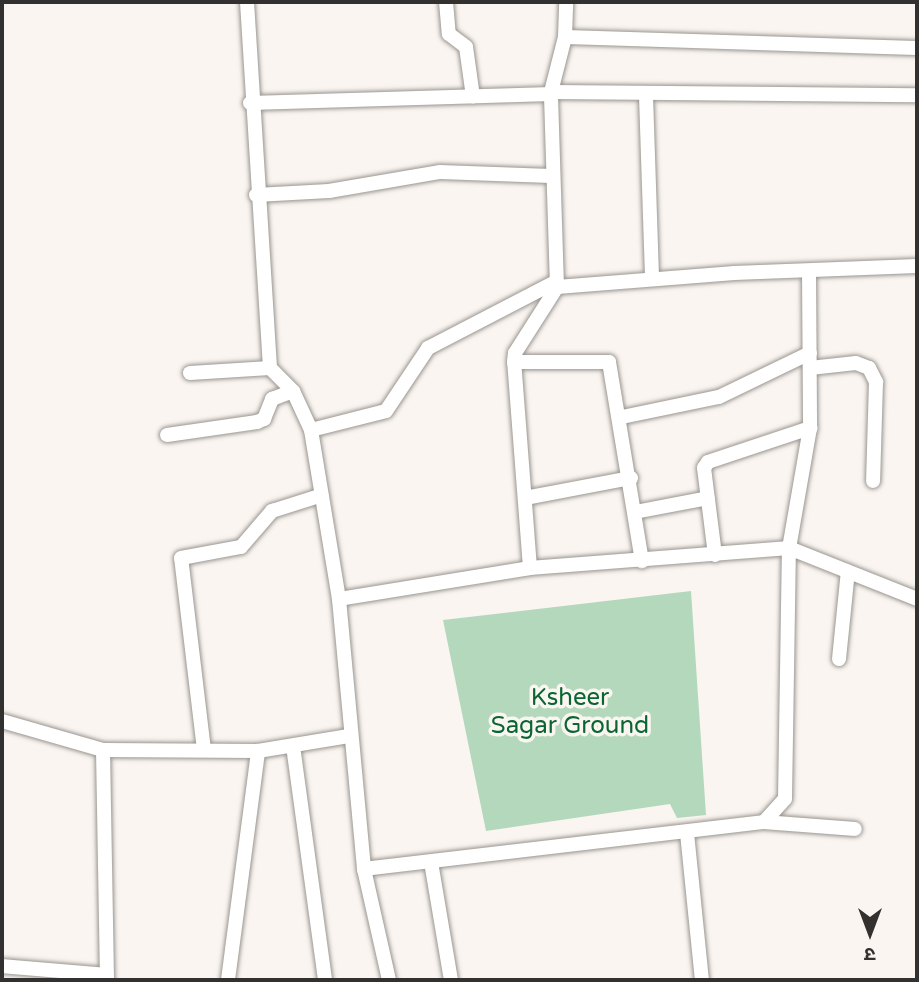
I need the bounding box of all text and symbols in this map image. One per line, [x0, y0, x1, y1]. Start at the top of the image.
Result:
park label: Ksheer Sagar Ground [491, 684, 649, 740]
north arrow [835, 898, 905, 968]
text: उ [864, 943, 876, 965]

